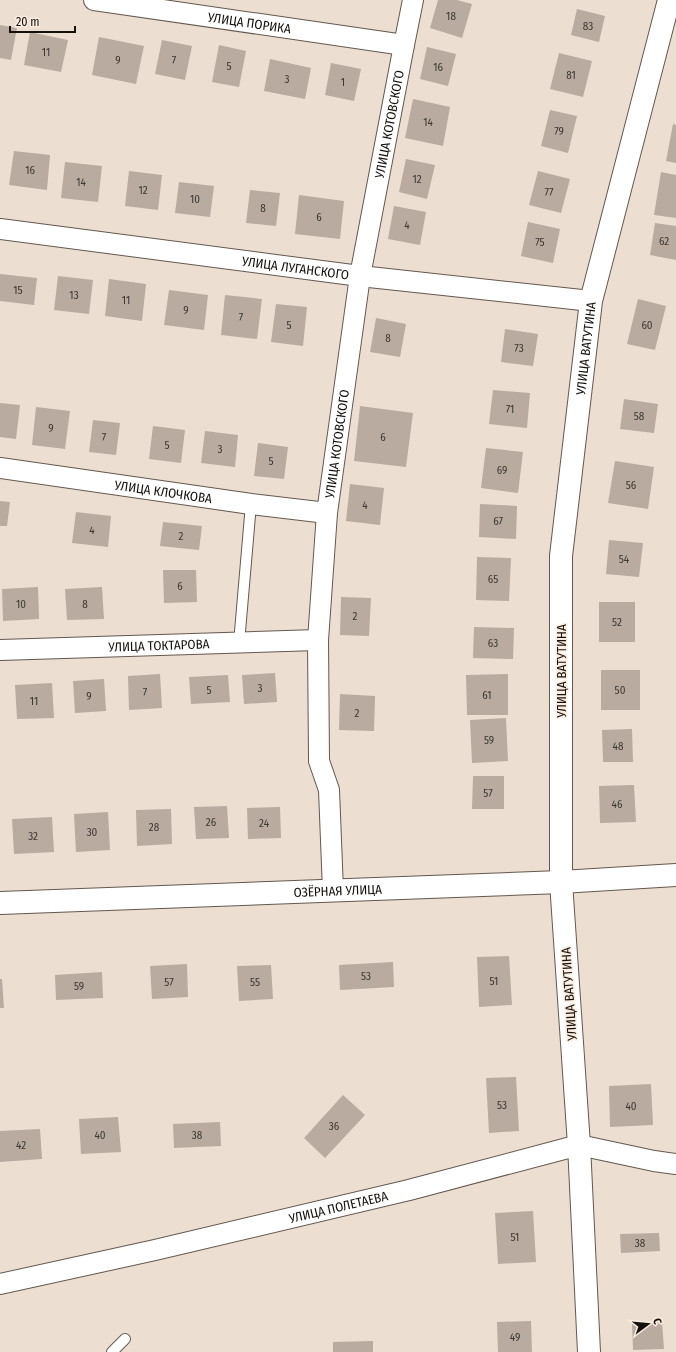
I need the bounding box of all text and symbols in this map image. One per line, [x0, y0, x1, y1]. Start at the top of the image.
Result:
scale bar [10, 8, 75, 34]
street label: УЛИЦА ПОРИКА [206, 9, 292, 36]
house number: 18 [446, 10, 456, 23]
text: 20 m [16, 15, 40, 29]
house number: 83 [583, 20, 593, 33]
house number: 11 [42, 46, 50, 59]
house number: 9 [115, 54, 121, 67]
house number: 7 [172, 54, 177, 67]
house number: 5 [226, 60, 232, 73]
house number: 16 [433, 61, 443, 74]
street label: УЛИЦА КОТОВСКОГО [371, 69, 407, 180]
house number: 81 [566, 69, 576, 82]
house number: 3 [285, 73, 290, 86]
house number: 1 [341, 76, 345, 89]
house number: 14 [423, 116, 433, 129]
house number: 79 [554, 125, 564, 138]
house number: 16 [25, 164, 35, 177]
house number: 12 [412, 173, 422, 186]
house number: 14 [76, 176, 86, 189]
house number: 12 [138, 184, 148, 197]
house number: 77 [545, 186, 554, 199]
house number: 10 [190, 193, 200, 206]
house number: 8 [260, 202, 266, 215]
house number: 6 [316, 211, 322, 224]
house number: 4 [404, 219, 410, 232]
house number: 62 [659, 235, 669, 248]
house number: 75 [535, 236, 545, 249]
street label: УЛИЦА ЛУГАНСКОГО [240, 253, 350, 282]
house number: 15 [13, 284, 23, 297]
house number: 13 [69, 289, 79, 302]
house number: 11 [122, 294, 130, 307]
street label: УЛИЦА ВАТУТИНА [572, 301, 598, 397]
house number: 9 [183, 304, 189, 317]
house number: 7 [239, 311, 244, 324]
house number: 5 [286, 319, 292, 332]
house number: 60 [641, 319, 653, 332]
house number: 8 [385, 332, 391, 345]
house number: 73 [514, 342, 524, 355]
street label: УЛИЦА КОТОВСКОГО [322, 388, 352, 500]
house number: 71 [506, 403, 514, 416]
house number: 58 [634, 410, 645, 423]
house number: 9 [48, 422, 54, 435]
house number: 7 [102, 431, 107, 444]
house number: 6 [380, 431, 386, 444]
house number: 5 [164, 439, 170, 452]
house number: 3 [218, 443, 223, 456]
house number: 5 [268, 455, 274, 468]
house number: 69 [497, 464, 507, 477]
street label: УЛИЦА КЛОЧКОВА [113, 477, 213, 506]
house number: 56 [626, 479, 637, 492]
house number: 4 [362, 499, 368, 512]
house number: 67 [493, 515, 503, 528]
house number: 4 [89, 524, 95, 537]
house number: 2 [179, 530, 184, 543]
house number: 54 [619, 553, 630, 566]
house number: 65 [488, 573, 498, 586]
house number: 6 [177, 580, 183, 593]
house number: 10 [16, 598, 26, 611]
house number: 8 [82, 598, 88, 611]
house number: 2 [353, 610, 358, 623]
house number: 52 [612, 616, 622, 629]
street label: УЛИЦА ВАТУТИНА [554, 624, 569, 719]
street label: УЛИЦА ТОКТАРОВА [107, 636, 210, 654]
house number: 63 [488, 637, 498, 650]
house number: 3 [258, 682, 263, 695]
house number: 5 [206, 684, 212, 697]
house number: 50 [615, 684, 626, 697]
house number: 7 [143, 686, 148, 699]
house number: 61 [482, 689, 492, 702]
house number: 9 [86, 690, 92, 703]
house number: 11 [30, 695, 38, 708]
house number: 2 [355, 707, 360, 720]
house number: 59 [484, 734, 494, 747]
house number: 48 [613, 740, 624, 753]
house number: 57 [483, 787, 493, 800]
house number: 46 [612, 798, 623, 811]
house number: 26 [206, 816, 217, 829]
house number: 24 [259, 817, 270, 830]
house number: 28 [149, 821, 160, 834]
house number: 30 [87, 826, 98, 839]
house number: 32 [28, 830, 38, 843]
street label: ОЗЁРНАЯ УЛИЦА [293, 881, 382, 900]
street label: УЛИЦА ВАТУТИНА [558, 947, 580, 1042]
house number: 53 [361, 970, 371, 983]
house number: 51 [490, 975, 498, 988]
house number: 57 [164, 976, 174, 989]
house number: 55 [250, 976, 260, 989]
house number: 59 [74, 980, 84, 993]
house number: 53 [497, 1099, 507, 1112]
house number: 40 [625, 1100, 637, 1113]
house number: 36 [329, 1120, 340, 1133]
house number: 40 [94, 1129, 106, 1142]
house number: 38 [192, 1129, 203, 1142]
house number: 42 [16, 1139, 26, 1152]
street label: УЛИЦА ПОЛЕТАЕВА [286, 1188, 389, 1226]
house number: 51 [511, 1231, 519, 1244]
house number: 38 [635, 1237, 646, 1250]
north arrow [628, 1304, 668, 1344]
text: С [650, 1317, 664, 1326]
house number: 49 [510, 1331, 520, 1344]

